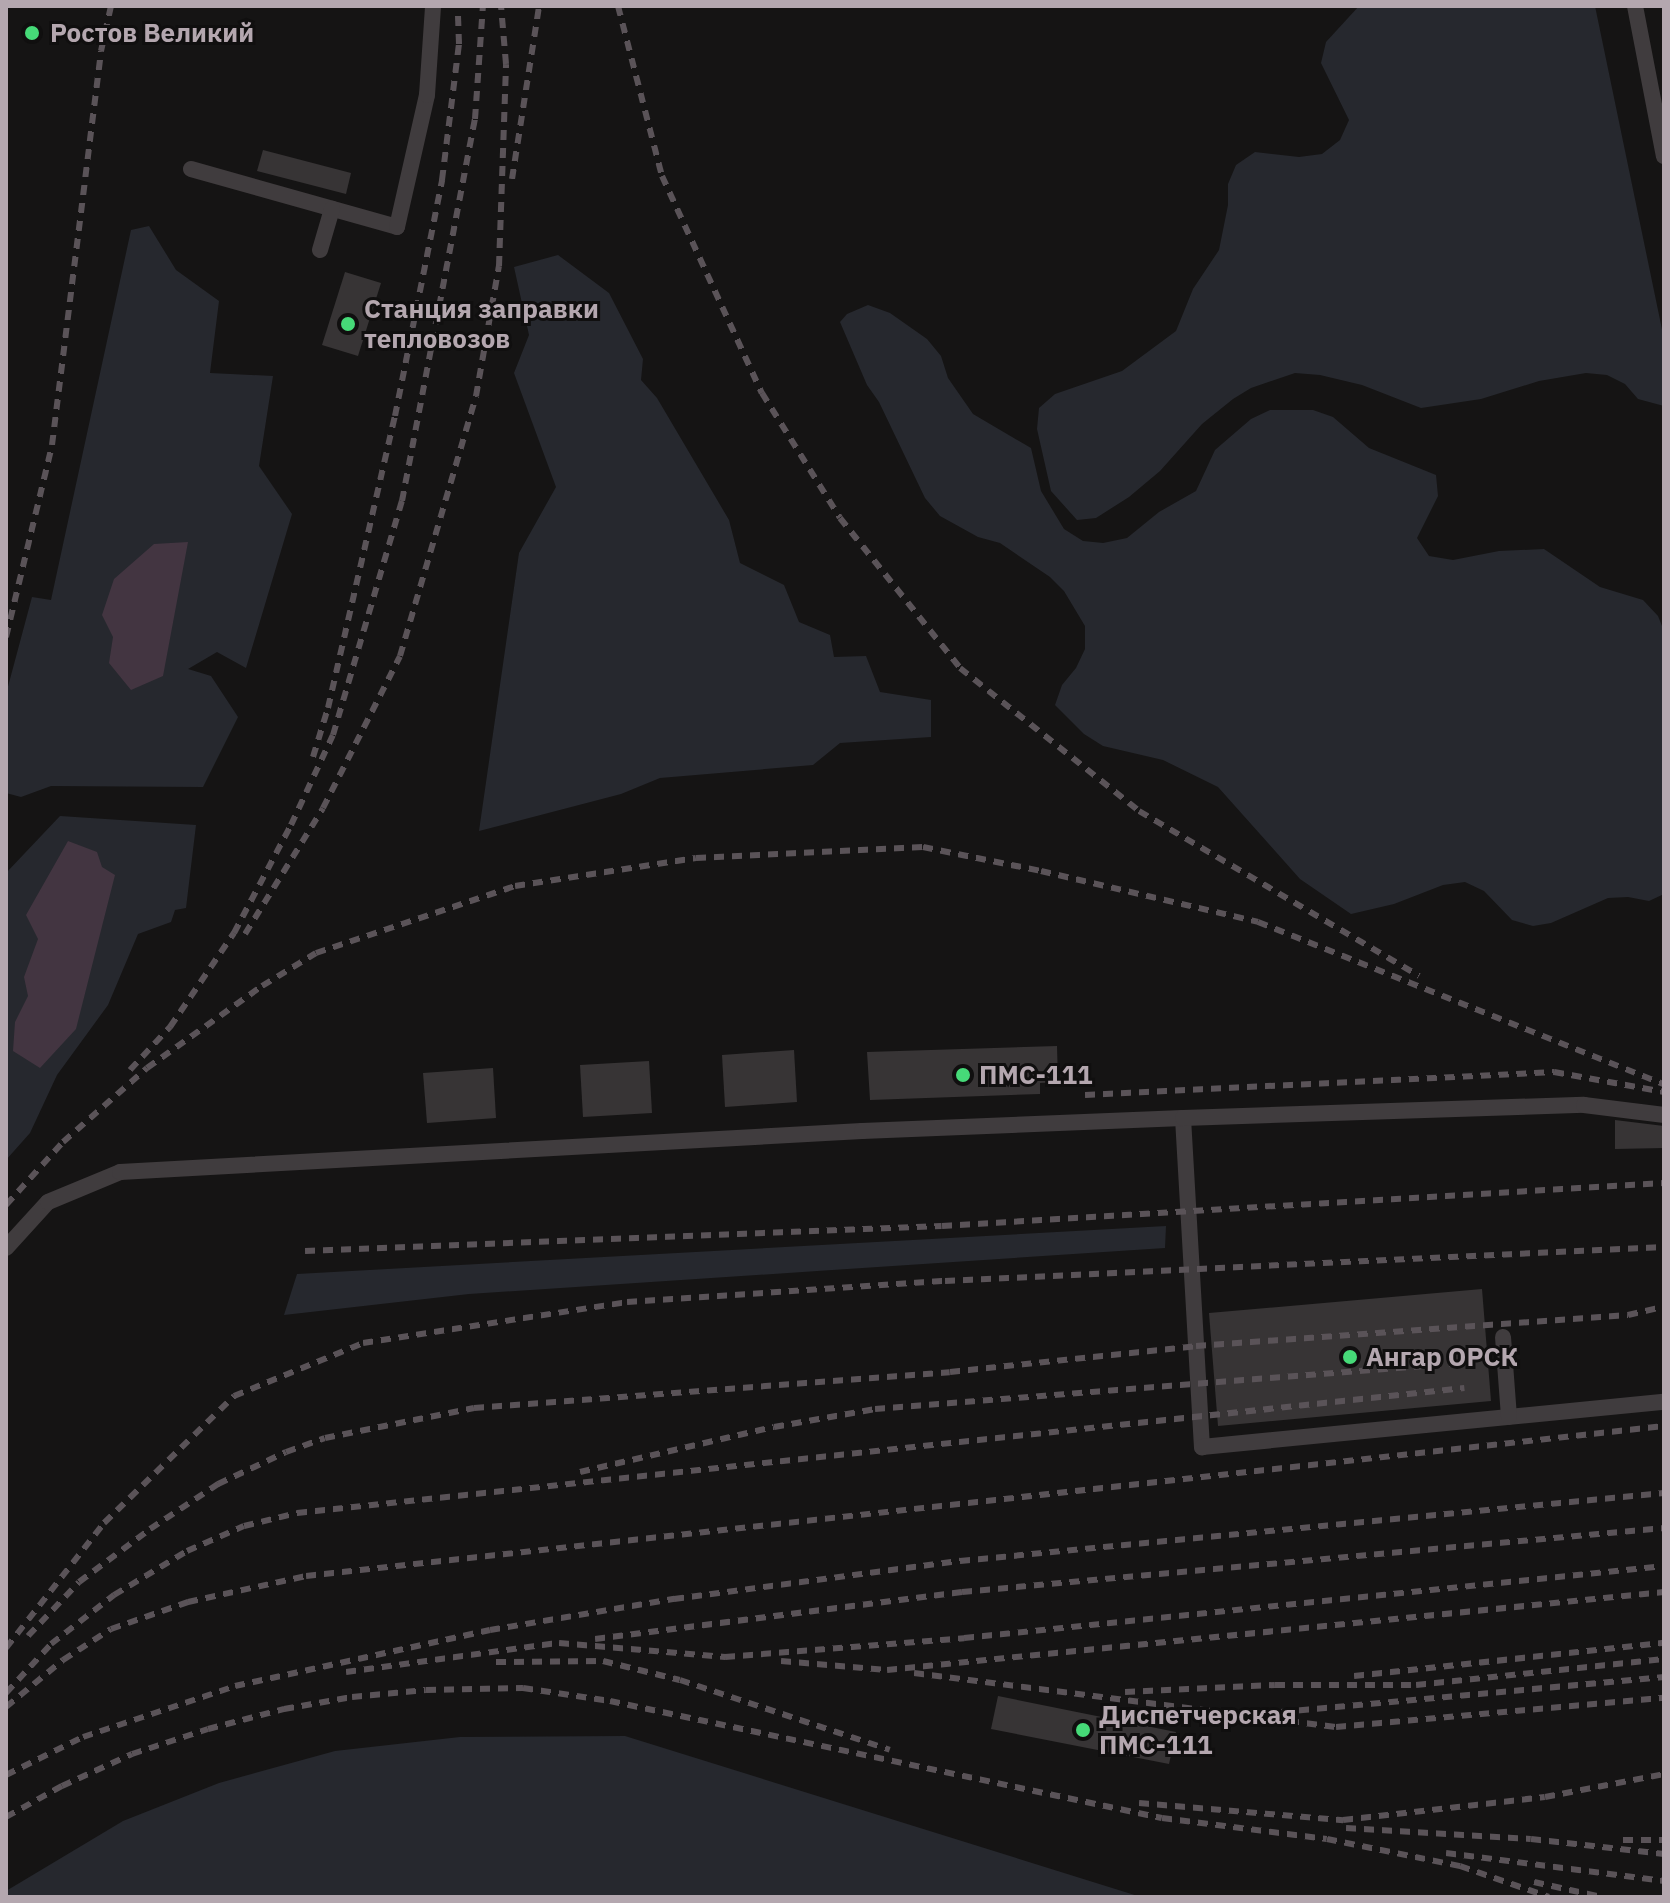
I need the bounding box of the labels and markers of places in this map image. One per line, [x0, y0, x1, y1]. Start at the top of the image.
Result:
place label: Ростов Великий [50, 17, 254, 49]
marker: Ростов Великий [21, 22, 43, 44]
place label: Станция заправки тепловозов [364, 293, 599, 354]
marker: Станция заправки тепловозов [339, 315, 357, 333]
place label: ПМС-111 [979, 1059, 1093, 1091]
marker: ПМС-111 [954, 1066, 972, 1084]
place label: Ангар ОРСК [1366, 1341, 1518, 1373]
marker: Ангар ОРСК [1341, 1348, 1359, 1366]
place label: Диспетчерская ПМС-111 [1099, 1699, 1297, 1760]
marker: Диспетчерская ПМС-111 [1074, 1721, 1092, 1739]

